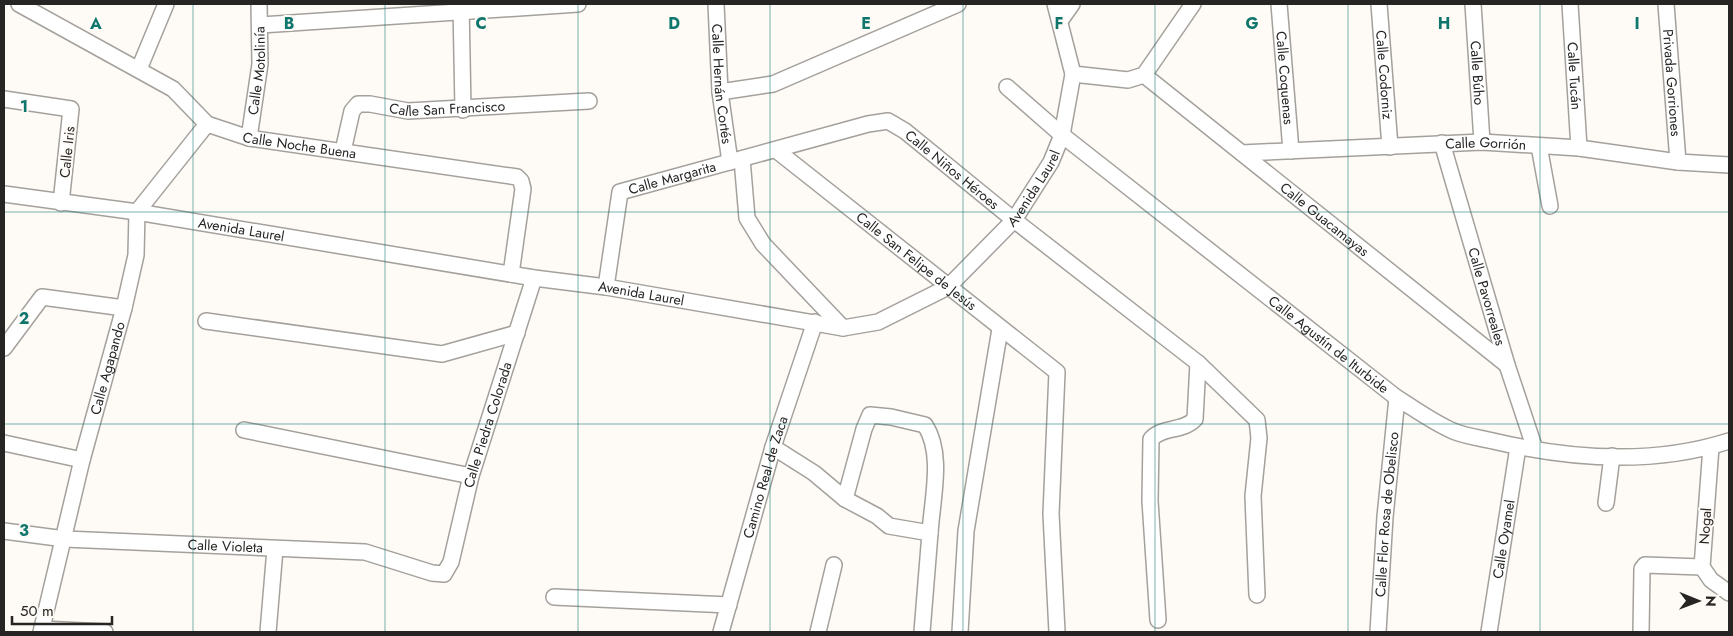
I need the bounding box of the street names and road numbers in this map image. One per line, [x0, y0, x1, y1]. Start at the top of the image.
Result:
street label: Calle Hernán Cortés [707, 23, 737, 145]
street label: Calle Motolinía [243, 26, 270, 116]
street label: Privada Gorriones [1658, 28, 1686, 137]
street label: Calle Codorniz [1371, 29, 1398, 121]
street label: Calle Coquenas [1271, 30, 1299, 126]
street label: Calle Búho [1465, 40, 1490, 106]
street label: Calle Tucán [1562, 41, 1587, 110]
street label: Calle San Francisco [388, 96, 506, 121]
street label: Calle Iris [54, 125, 80, 179]
street label: Calle Niños Héroes [901, 125, 1004, 214]
street label: Calle Noche Buena [240, 127, 358, 164]
street label: Calle Gorrión [1445, 132, 1527, 155]
street label: Avenida Laurel [1003, 147, 1065, 231]
street label: Calle Margarita [626, 156, 718, 199]
street label: Calle Guacamayas [1276, 177, 1373, 261]
street label: Calle San Felipe de Jesús [852, 207, 981, 315]
street label: Avenida Laurel [197, 212, 286, 246]
street label: Calle Pavorreales [1463, 245, 1511, 348]
street label: Avenida Laurel [597, 276, 686, 310]
street label: Calle Agustín de Iturbide [1264, 291, 1393, 398]
street label: Calle Agapando [85, 319, 130, 417]
street label: Calle Piedra Colorada [459, 359, 517, 490]
street label: Camino Real de Zaca [738, 413, 793, 541]
street label: Calle Flor Rosa de Obelisco [1370, 430, 1404, 598]
street label: Calle Oyamel [1488, 498, 1520, 580]
street label: Nogal [1694, 507, 1716, 545]
street label: Calle Violeta [187, 534, 263, 558]

